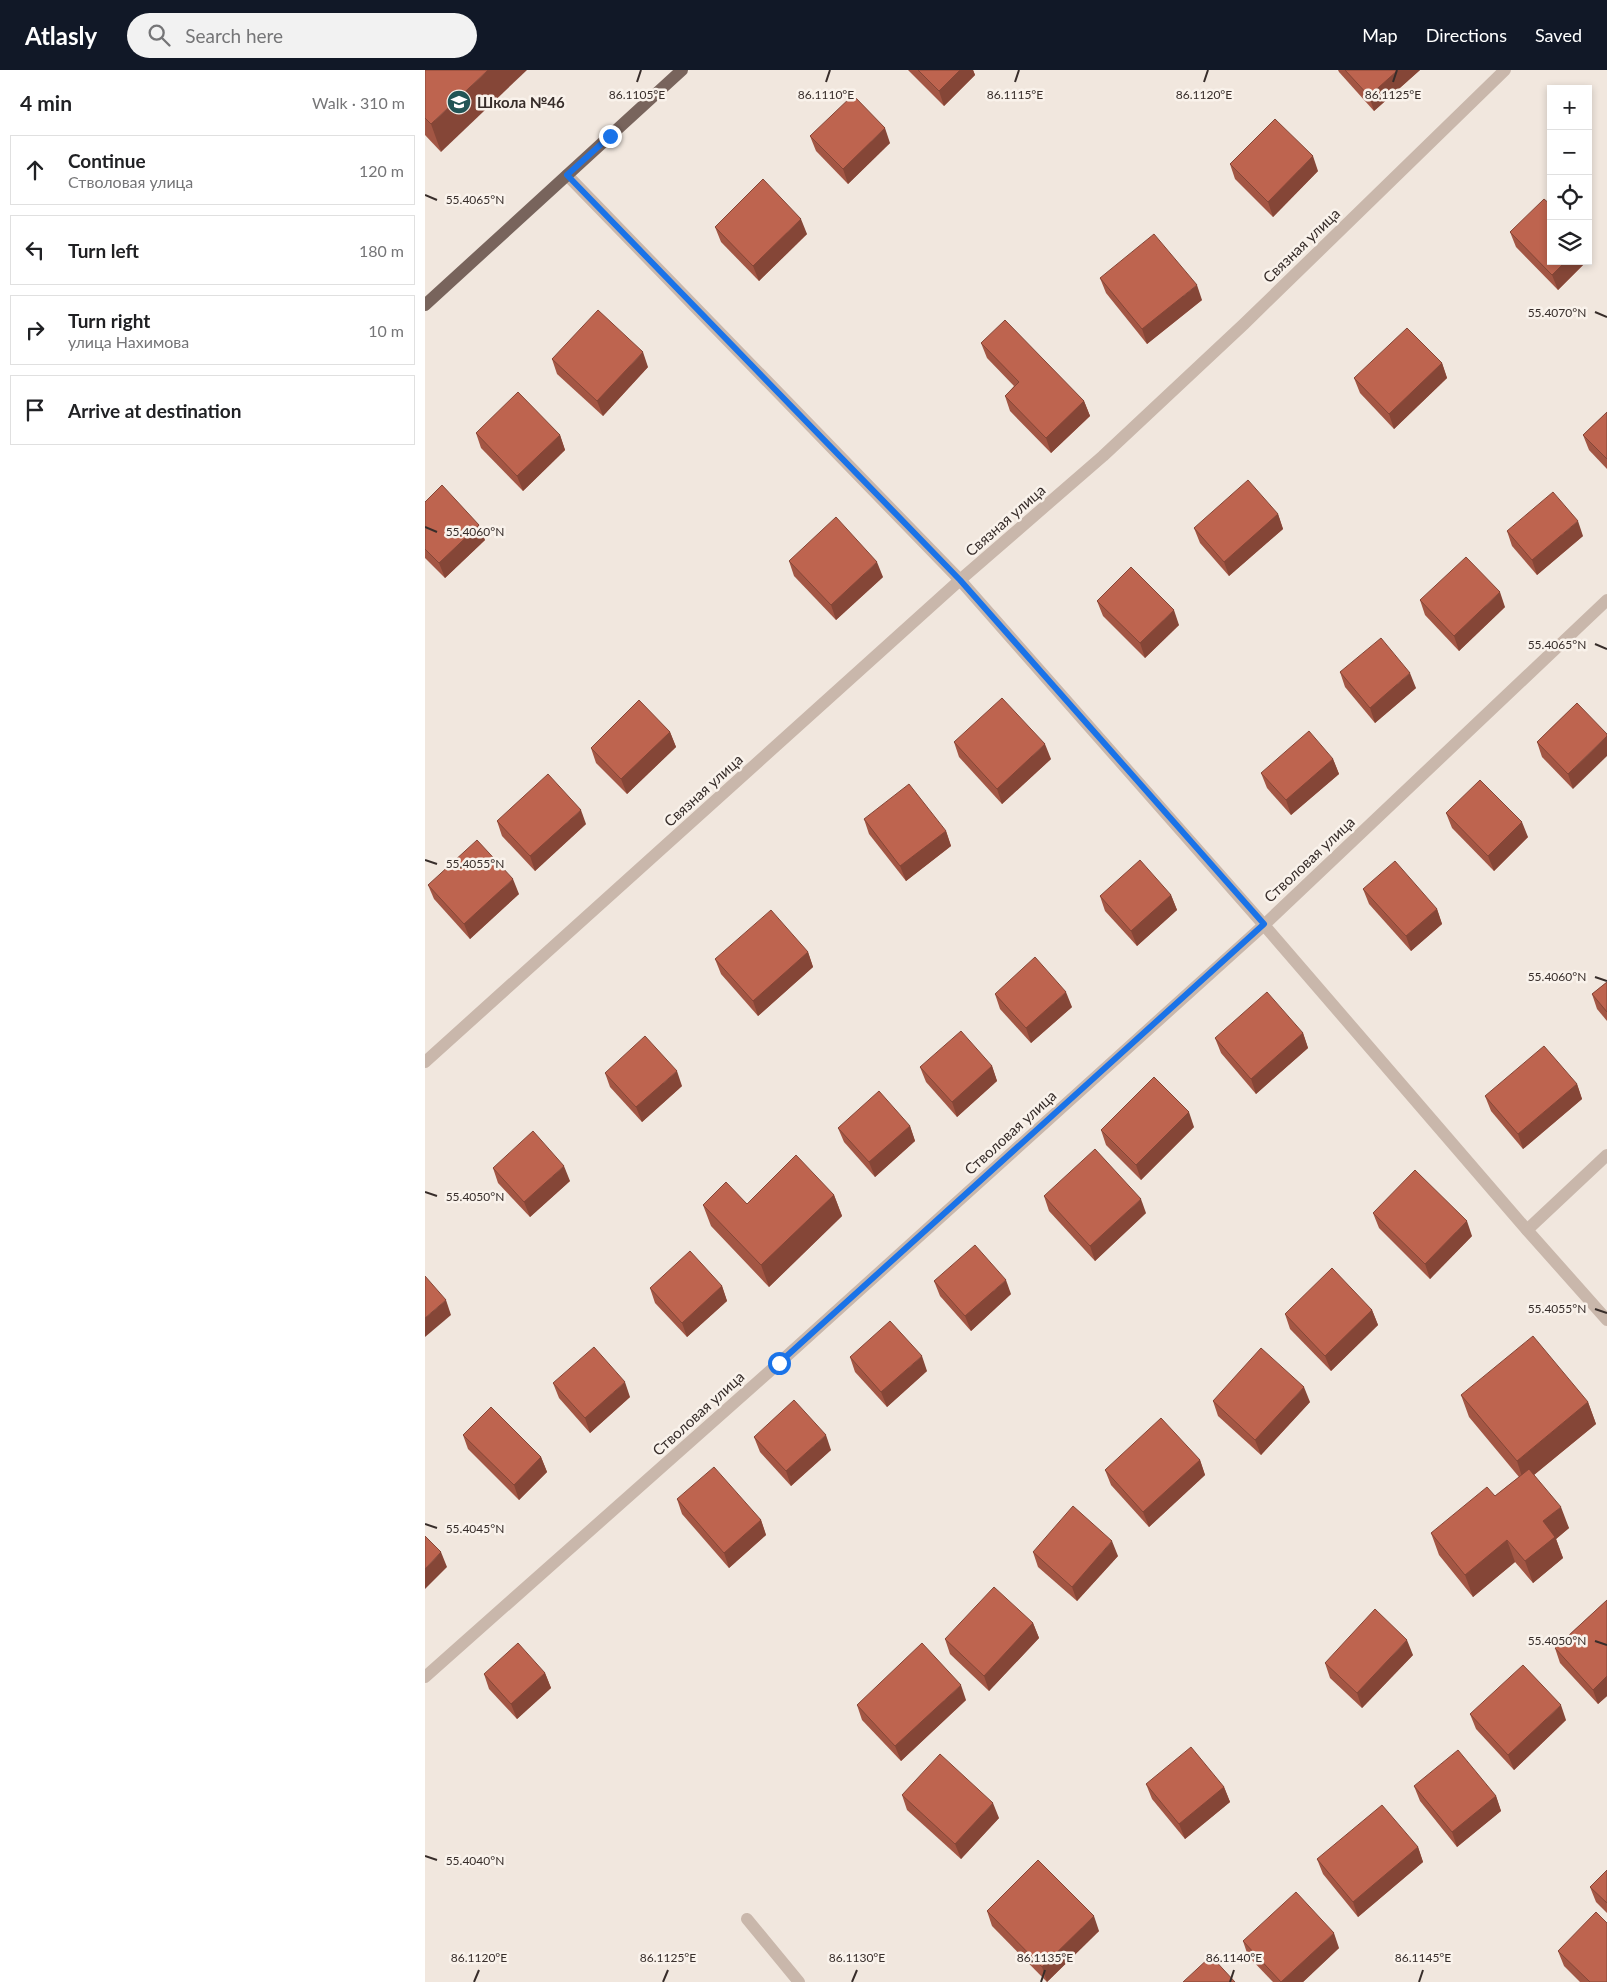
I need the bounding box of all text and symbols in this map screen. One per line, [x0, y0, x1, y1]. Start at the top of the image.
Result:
search box [127, 13, 477, 58]
text: Atlasly [25, 21, 97, 50]
icon: search [145, 21, 173, 49]
text: Search here [185, 24, 283, 47]
text: Map [1362, 24, 1398, 46]
text: Directions [1426, 24, 1507, 46]
text: Saved [1535, 24, 1582, 46]
map controls [1547, 85, 1592, 265]
button: + [1547, 85, 1592, 130]
text: 86.1105°E [609, 87, 665, 102]
text: 86.1110°E [798, 87, 854, 102]
text: 86.1115°E [987, 87, 1043, 102]
text: 86.1120°E [1176, 87, 1232, 102]
text: 86.1125°E [1365, 87, 1421, 102]
school or university icon: Школа №46 [446, 89, 472, 115]
text: 4 min [20, 90, 72, 115]
text: Walk · 310 m [312, 93, 405, 112]
place label: Школа №46 [477, 93, 565, 111]
route end [599, 125, 622, 148]
button: − [1547, 130, 1592, 175]
text: Continue [68, 149, 146, 172]
icon: ahead [21, 156, 49, 184]
text: 120 m [359, 161, 404, 180]
text: Стволовая улица [68, 172, 193, 191]
button: locate [1547, 175, 1592, 220]
text: 55.4065°N [446, 192, 504, 207]
street label: Связная улица [1259, 204, 1343, 286]
button: layers [1547, 220, 1592, 265]
icon: left [21, 236, 49, 264]
text: Turn left [68, 239, 139, 262]
text: 180 m [359, 241, 404, 260]
text: 55.4070°N [1528, 305, 1586, 320]
text: Turn right [68, 309, 150, 332]
icon: right [21, 316, 49, 344]
text: 10 m [368, 321, 404, 340]
text: улица Нахимова [68, 332, 189, 351]
icon: arrive [21, 396, 49, 424]
text: Arrive at destination [68, 399, 241, 422]
street label: Связная улица [962, 481, 1048, 559]
text: 55.4060°N [446, 524, 504, 539]
text: 55.4065°N [1528, 637, 1586, 652]
street label: Связная улица [660, 750, 746, 830]
street label: Стволовая улица [1260, 812, 1358, 906]
text: 55.4055°N [446, 856, 504, 871]
text: 55.4060°N [1528, 969, 1586, 984]
street label: Стволовая улица [960, 1086, 1060, 1178]
text: 55.4050°N [446, 1189, 504, 1204]
text: 55.4055°N [1528, 1301, 1586, 1316]
route start [768, 1352, 791, 1375]
street label: Стволовая улица [648, 1367, 748, 1459]
text: 55.4045°N [446, 1521, 504, 1536]
text: 55.4050°N [1528, 1633, 1586, 1648]
text: 55.4040°N [446, 1853, 504, 1868]
text: 86.1120°E [451, 1950, 507, 1965]
text: 86.1125°E [640, 1950, 696, 1965]
text: 86.1130°E [829, 1950, 885, 1965]
text: 86.1135°E [1017, 1950, 1073, 1965]
text: 86.1140°E [1206, 1950, 1262, 1965]
text: 86.1145°E [1395, 1950, 1451, 1965]

